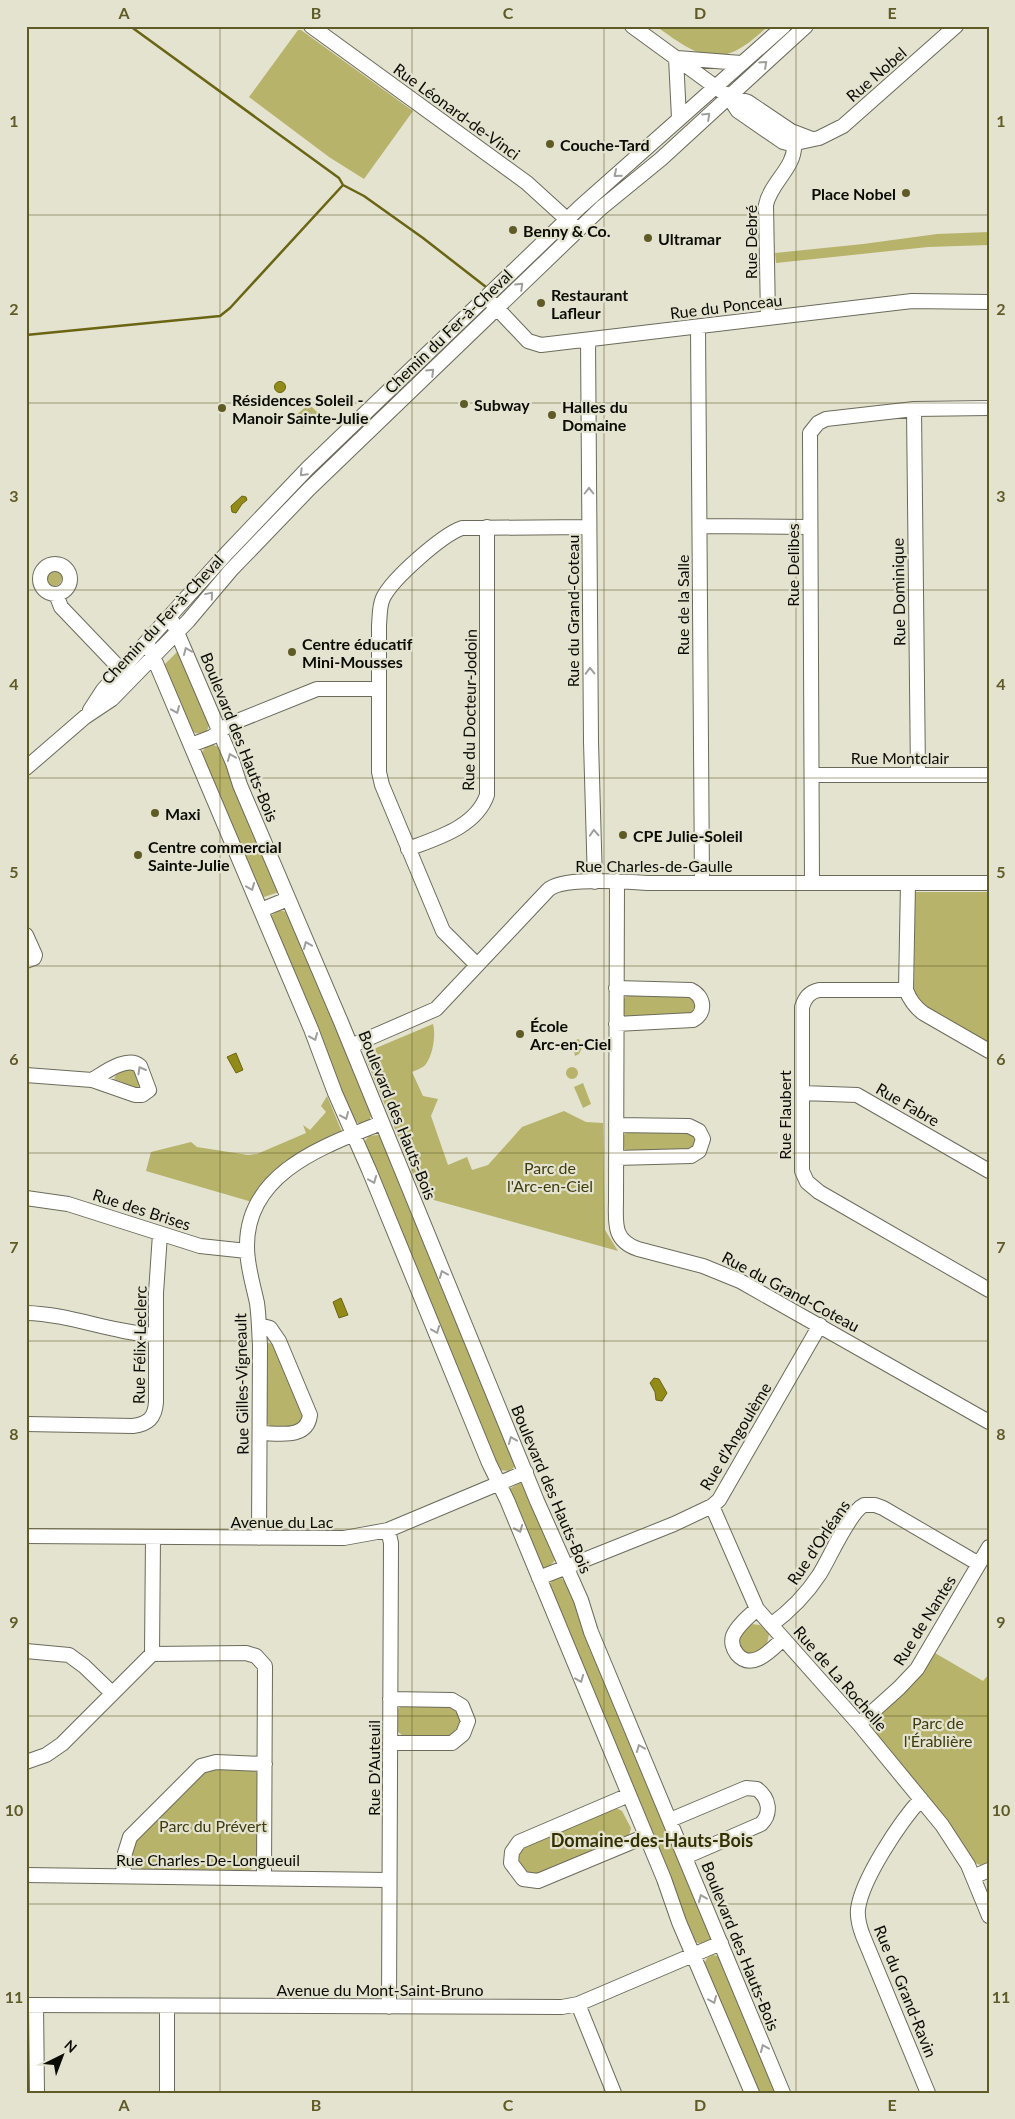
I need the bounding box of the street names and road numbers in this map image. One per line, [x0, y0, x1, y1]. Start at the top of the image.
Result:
street label: Rue Nobel [842, 43, 910, 105]
street label: Rue Léonard-de-Vinci [390, 59, 524, 163]
street label: Rue Debré [741, 205, 760, 279]
street label: Chemin du Fer-à-Cheval [380, 265, 516, 397]
street label: Rue du Ponceau [669, 290, 783, 322]
street label: Rue Delibes [783, 523, 802, 607]
street label: Rue du Grand-Coteau [563, 535, 582, 687]
street label: Rue Dominique [888, 538, 908, 646]
street label: Chemin du Fer-à-Cheval [97, 550, 227, 688]
street label: Rue de la Salle [673, 554, 692, 656]
street label: Rue du Docteur-Jodoin [458, 629, 480, 791]
street label: Boulevard des Hauts-Bois [197, 650, 283, 824]
street label: Rue Montclair [851, 748, 949, 767]
street label: Rue Charles-de-Gaulle [575, 856, 733, 875]
street label: Boulevard des Hauts-Bois [355, 1028, 441, 1202]
street label: Rue Flaubert [775, 1070, 794, 1160]
street label: Rue Fabre [873, 1078, 943, 1130]
street label: Rue des Brises [91, 1184, 193, 1234]
street label: Rue du Grand-Coteau [719, 1247, 863, 1335]
street label: Rue Félix-Leclerc [128, 1285, 150, 1404]
street label: Rue Gilles-Vigneault [230, 1313, 252, 1455]
street label: Rue d'Angoulème [695, 1379, 775, 1493]
street label: Boulevard des Hauts-Bois [508, 1402, 596, 1576]
street label: Rue d'Orléans [783, 1496, 853, 1588]
street label: Avenue du Lac [231, 1512, 334, 1531]
street label: Rue de Nantes [889, 1571, 959, 1668]
street label: Rue de La Rochelle [790, 1622, 892, 1734]
street label: Rue D'Auteuil [364, 1720, 383, 1816]
street label: Rue Charles-De-Longueuil [116, 1850, 300, 1869]
street label: Boulevard des Hauts-Bois [698, 1859, 784, 2033]
street label: Rue du Grand-Ravin [871, 1922, 941, 2060]
street label: Avenue du Mont-Saint-Bruno [277, 1980, 483, 1999]

